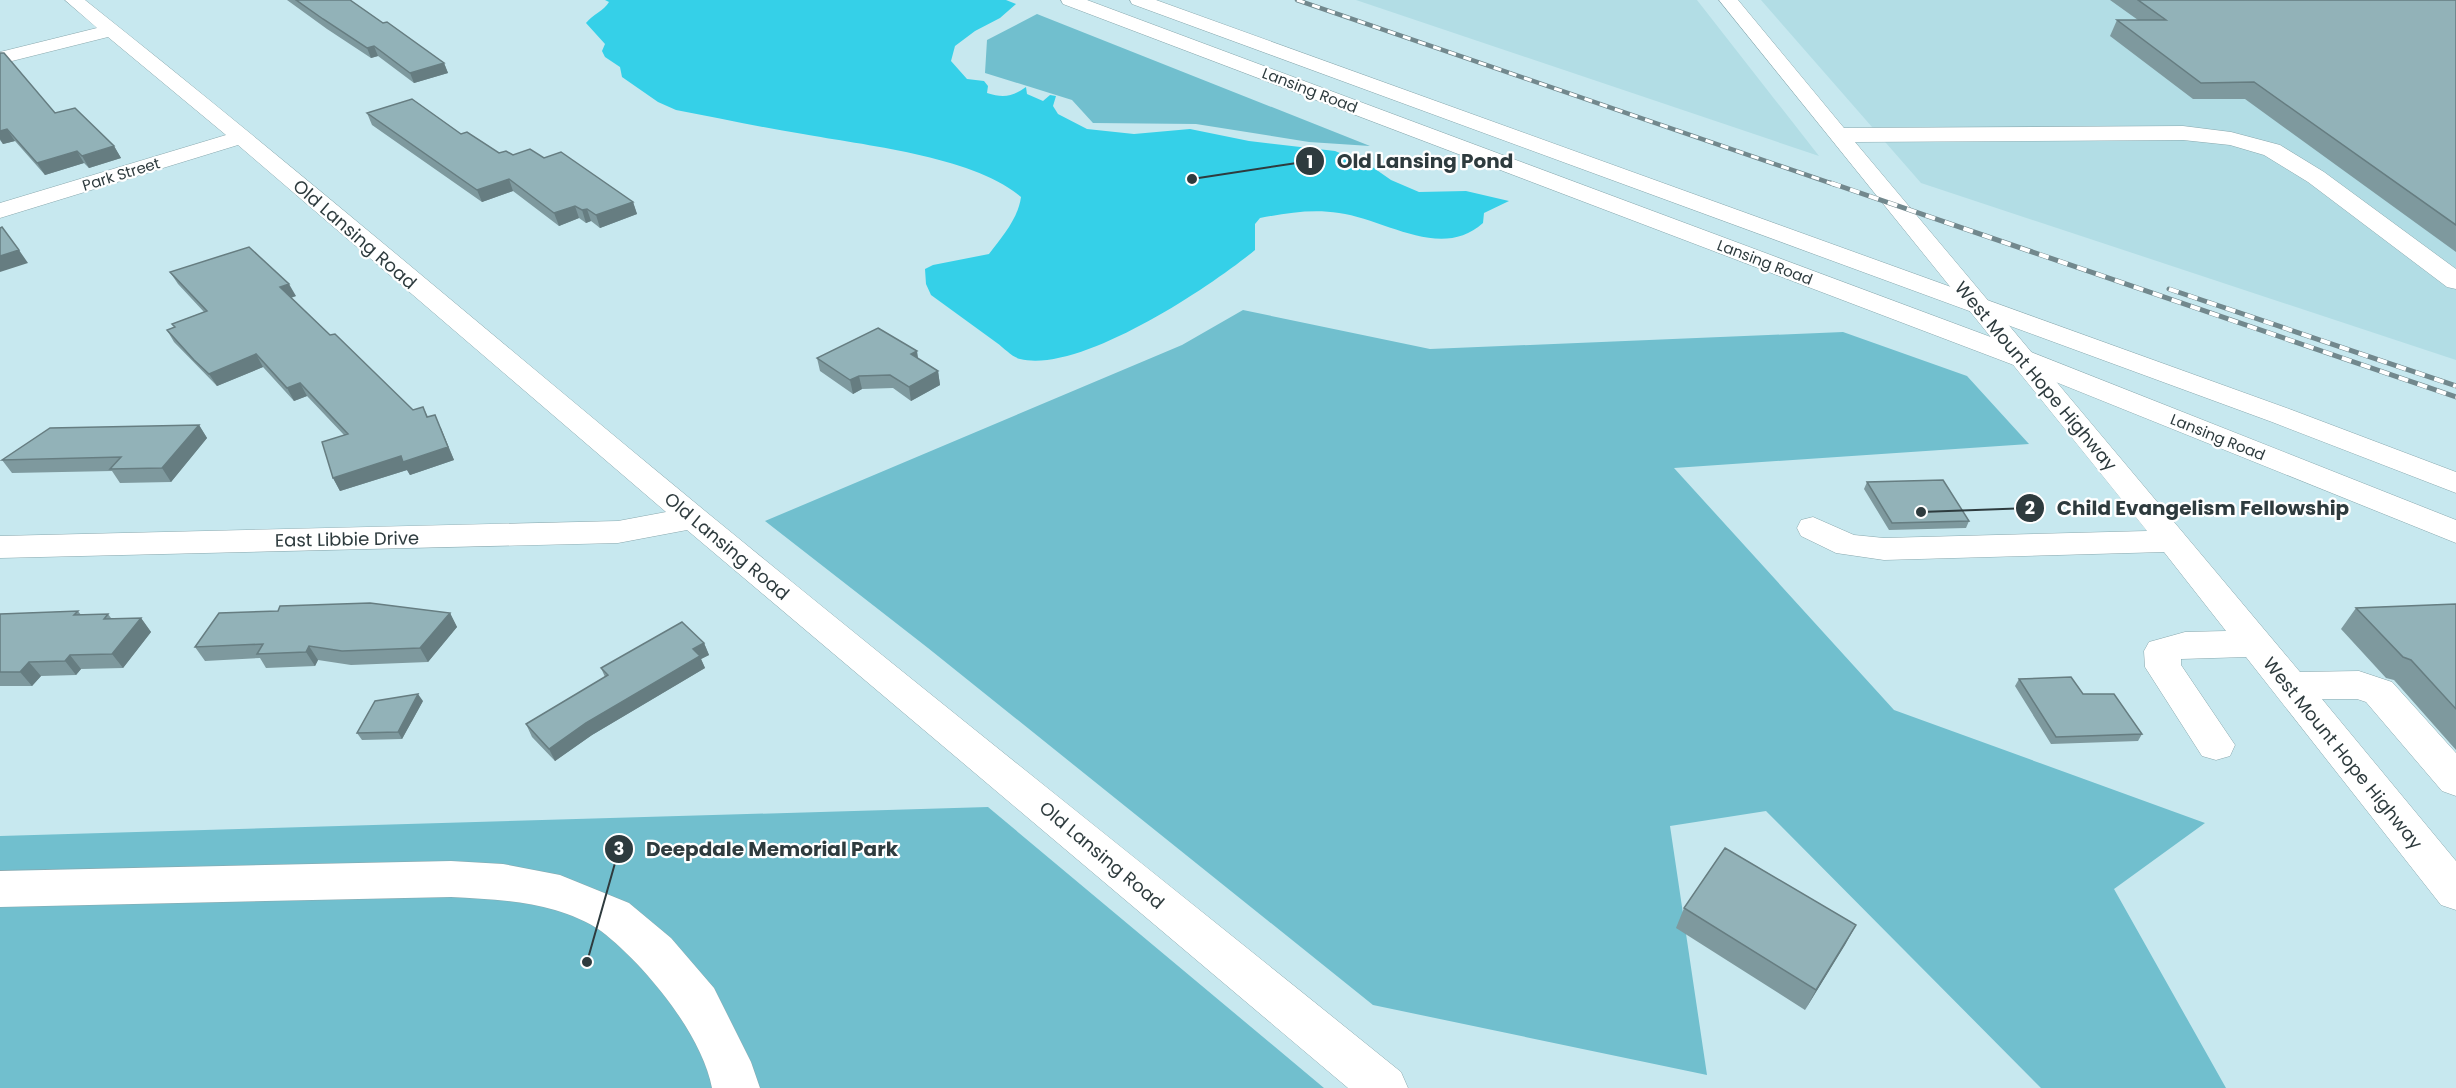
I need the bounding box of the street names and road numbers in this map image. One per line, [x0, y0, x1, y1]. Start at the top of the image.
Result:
street label: Lansing Road [1259, 62, 1361, 118]
street label: Park Street [80, 152, 162, 196]
street label: Old Lansing Road [288, 173, 422, 295]
street label: Lansing Road [1714, 234, 1816, 290]
street label: West Mount Hope Highway [1949, 276, 2123, 476]
street label: Lansing Road [2167, 408, 2269, 466]
street label: Old Lansing Road [659, 486, 795, 606]
street label: East Libbie Drive [275, 525, 419, 553]
street label: West Mount Hope Highway [2258, 652, 2428, 854]
street label: Old Lansing Road [1034, 795, 1170, 915]

